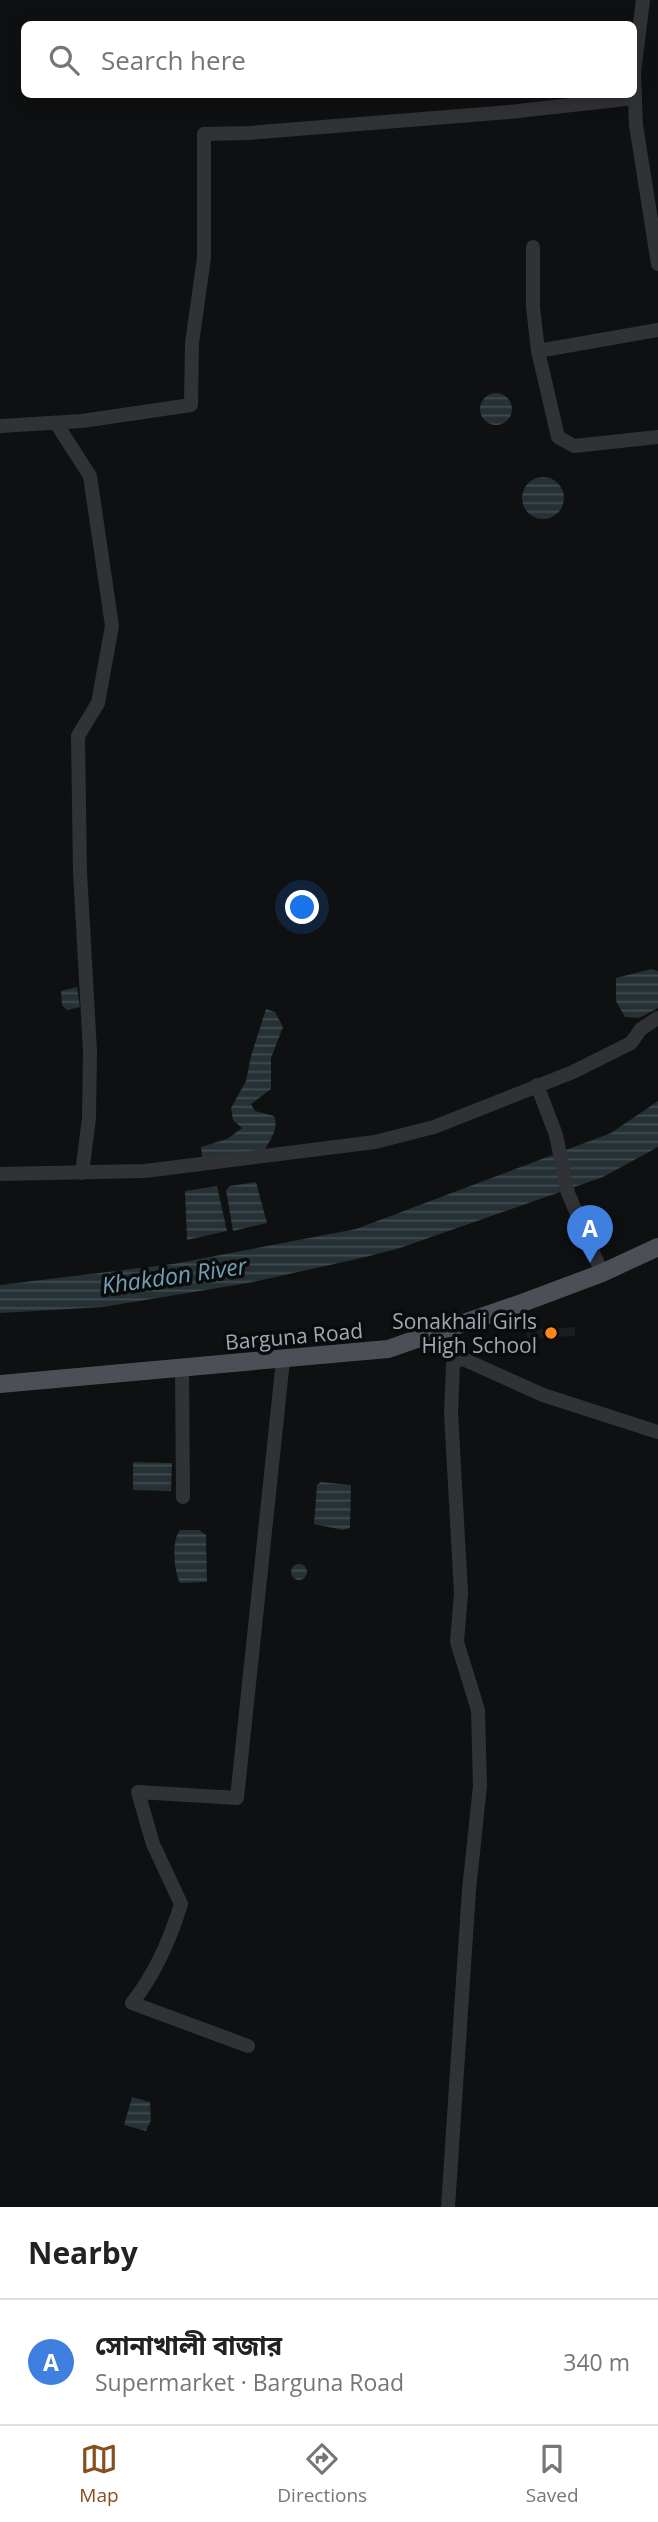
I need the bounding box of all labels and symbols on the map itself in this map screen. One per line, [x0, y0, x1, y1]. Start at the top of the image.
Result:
your location [285, 890, 319, 924]
pin: A [567, 1205, 613, 1263]
water label: Khakdon River [100, 1249, 249, 1301]
place label: Sonakhali Girls High School [392, 1307, 537, 1359]
street label: Barguna Road [224, 1316, 364, 1356]
marker: Sonakhali Girls High School [543, 1325, 559, 1341]

